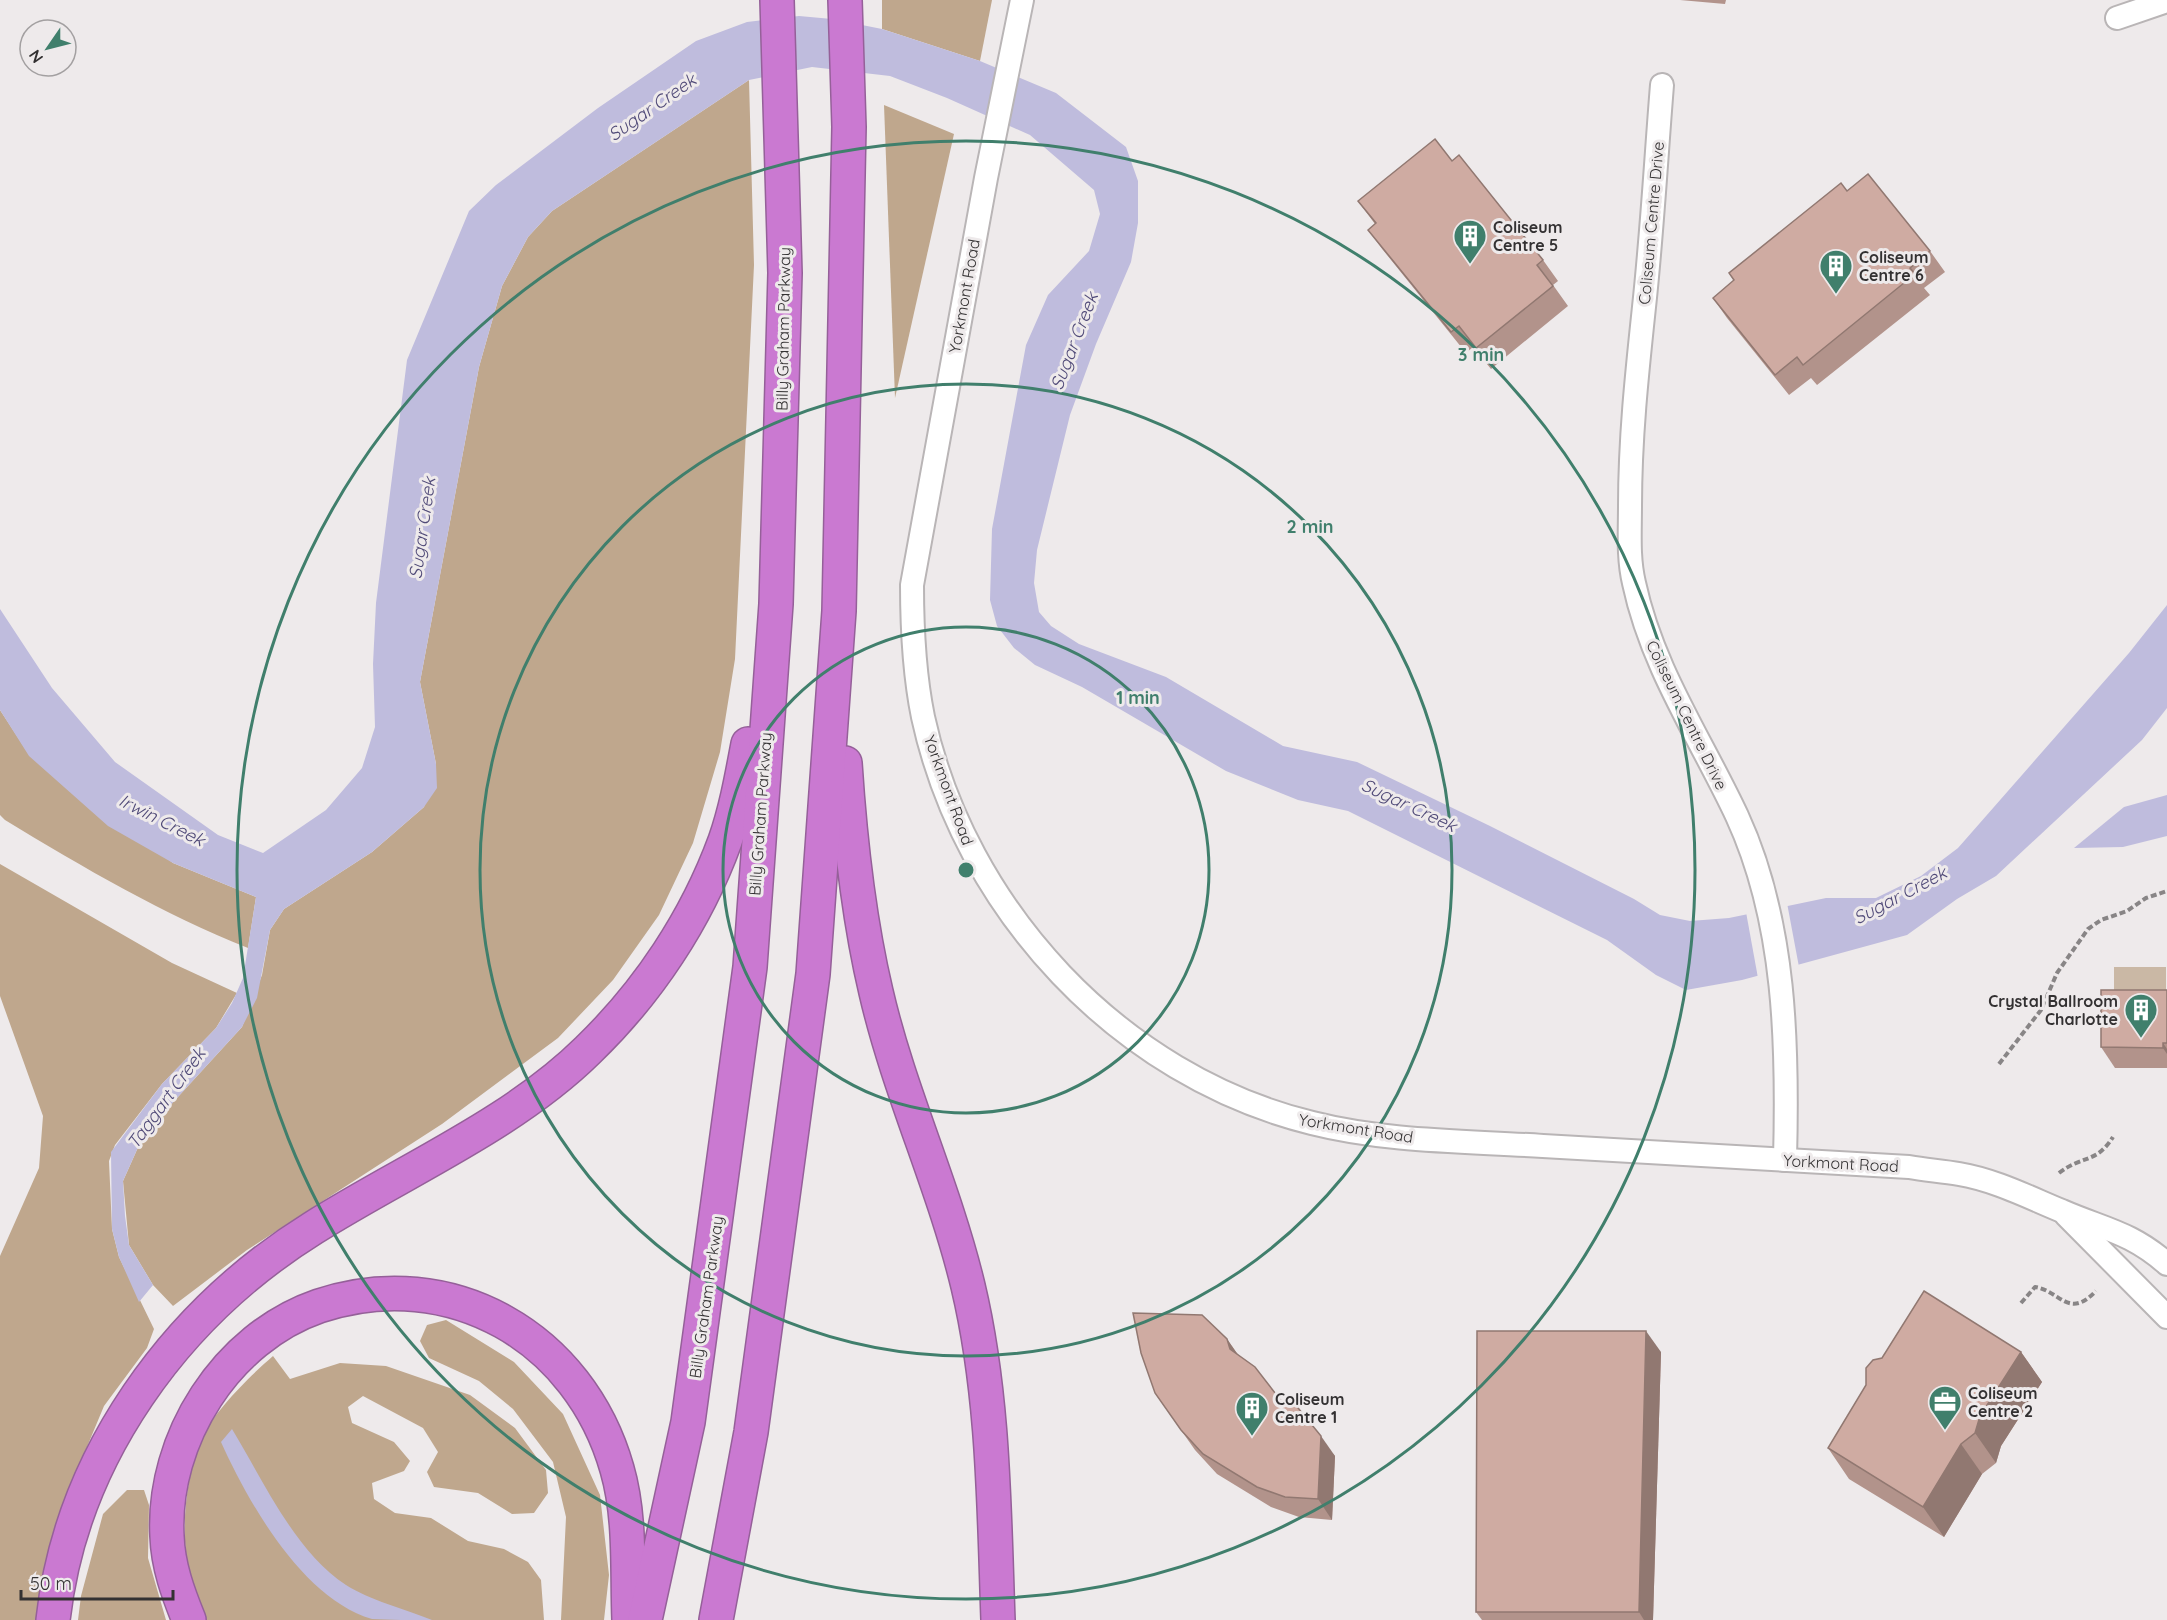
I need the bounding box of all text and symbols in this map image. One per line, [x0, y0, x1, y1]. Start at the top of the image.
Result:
north arrow [18, 18, 78, 78]
text: N [24, 46, 47, 67]
water label: Sugar Creek [603, 67, 702, 146]
street label: Coliseum Centre Drive [1634, 141, 1668, 305]
place label: Coliseum Centre 5 [1493, 217, 1562, 255]
building icon: Coliseum Centre 5 [1452, 218, 1488, 265]
street label: Yorkmont Road [944, 237, 984, 355]
street label: Billy Graham Parkway [772, 247, 794, 411]
place label: Coliseum Centre 6 [1859, 247, 1928, 285]
building icon: Coliseum Centre 6 [1818, 248, 1854, 295]
water label: Sugar Creek [1045, 288, 1104, 393]
text: 3 min [1458, 343, 1504, 366]
water label: Sugar Creek [403, 474, 441, 580]
text: 2 min [1287, 515, 1333, 538]
street label: Coliseum Centre Drive [1642, 637, 1732, 793]
text: 1 min [1116, 686, 1160, 709]
street label: Billy Graham Parkway [744, 732, 776, 896]
street label: Yorkmont Road [920, 732, 978, 848]
water label: Sugar Creek [1358, 773, 1461, 838]
water label: Irwin Creek [115, 789, 210, 852]
centre of rings [956, 860, 976, 880]
water label: Sugar Creek [1849, 860, 1952, 929]
place label: Crystal Ballroom Charlotte [1988, 991, 2118, 1029]
building icon: Crystal Ballroom Charlotte [2123, 992, 2159, 1039]
water label: Taggart Creek [122, 1042, 211, 1153]
street label: Yorkmont Road [1297, 1109, 1415, 1147]
street label: Yorkmont Road [1783, 1150, 1899, 1176]
street label: Billy Graham Parkway [685, 1215, 727, 1379]
place label: Coliseum Centre 2 [1968, 1383, 2037, 1421]
office icon: Coliseum Centre 2 [1927, 1384, 1963, 1431]
place label: Coliseum Centre 1 [1275, 1389, 1344, 1427]
building icon: Coliseum Centre 1 [1234, 1390, 1270, 1437]
scale bar [21, 1563, 172, 1601]
text: 50 m [30, 1572, 72, 1595]

